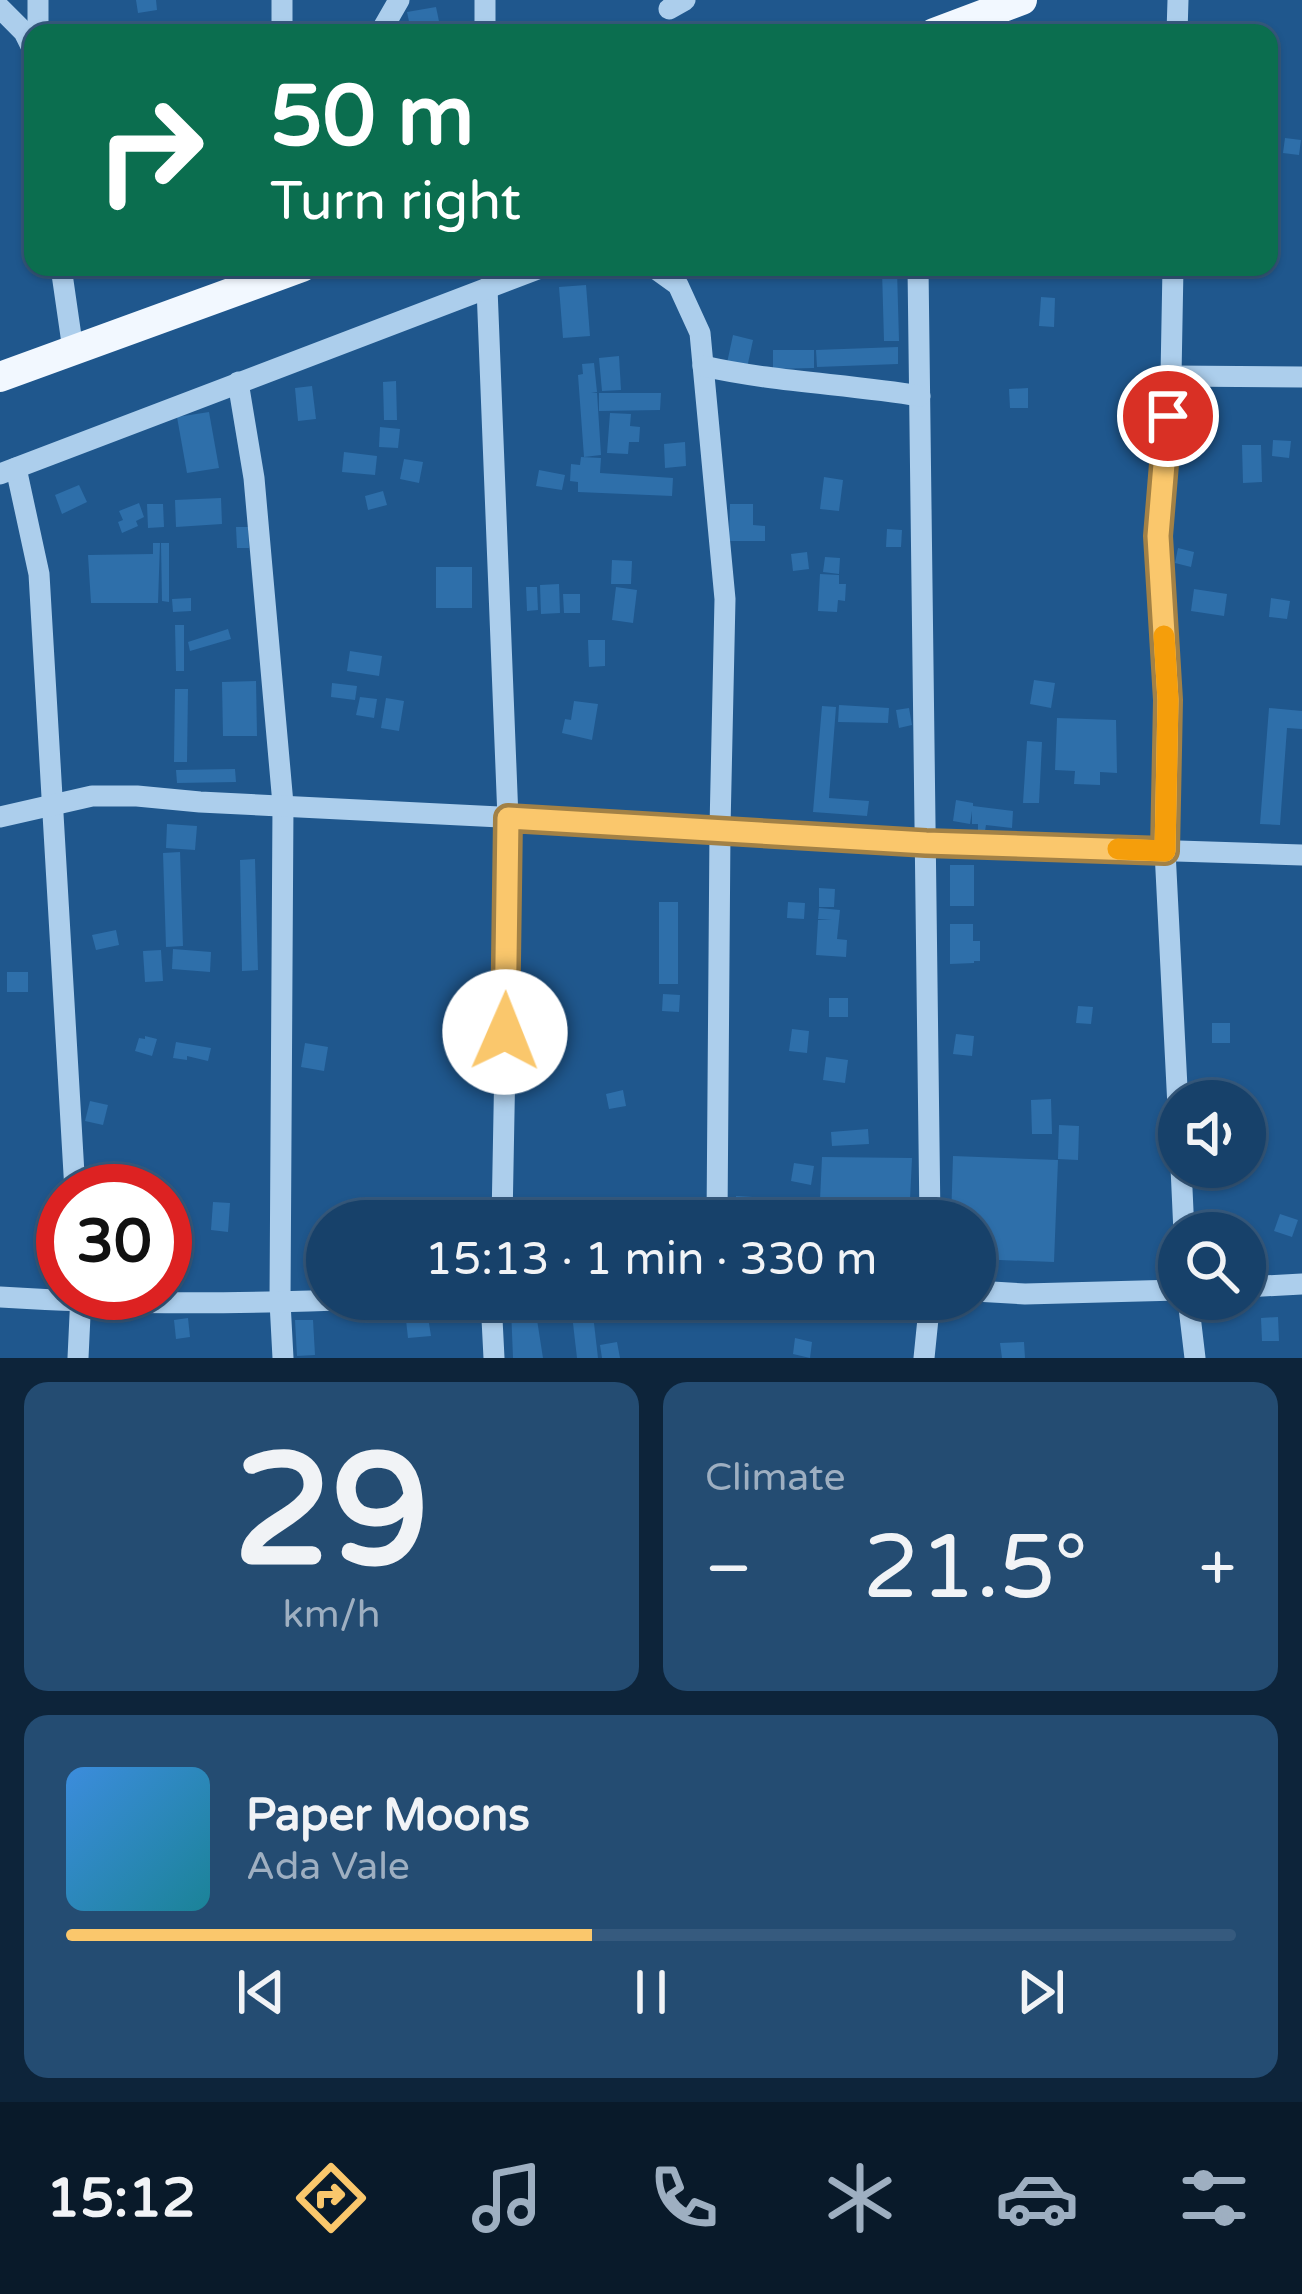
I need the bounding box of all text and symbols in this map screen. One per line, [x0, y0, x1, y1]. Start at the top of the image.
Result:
text: 50 m [270, 67, 474, 168]
icon: right [72, 72, 228, 228]
text: Turn right [270, 169, 521, 234]
pin [1117, 365, 1219, 467]
icon: arrive [1135, 383, 1201, 449]
position arrow [442, 969, 568, 1095]
map controls [1158, 1080, 1266, 1320]
button: sound [1158, 1080, 1266, 1188]
speed limit sign: 30 [36, 1164, 192, 1320]
button: search [1158, 1212, 1266, 1320]
text: 15:13 · 1 min · 330 m [425, 1233, 877, 1287]
text: 29 [234, 1419, 429, 1607]
text: Climate [705, 1454, 845, 1501]
text: 21.5° [863, 1514, 1088, 1623]
text: − [705, 1529, 752, 1609]
text: + [1199, 1529, 1236, 1609]
text: km/h [282, 1591, 381, 1638]
text: Paper Moons [246, 1789, 530, 1843]
text: Ada Vale [246, 1843, 410, 1890]
icon: previous [228, 1959, 294, 2025]
icon: pause [618, 1959, 684, 2025]
icon: next [1008, 1959, 1074, 2025]
icon: directions [289, 2156, 373, 2240]
icon: music [465, 2156, 549, 2240]
icon: phone [642, 2156, 726, 2240]
icon: climate [818, 2156, 902, 2240]
icon: car [995, 2156, 1079, 2240]
icon: filters [1172, 2156, 1256, 2240]
text: 15:12 [46, 2166, 196, 2231]

